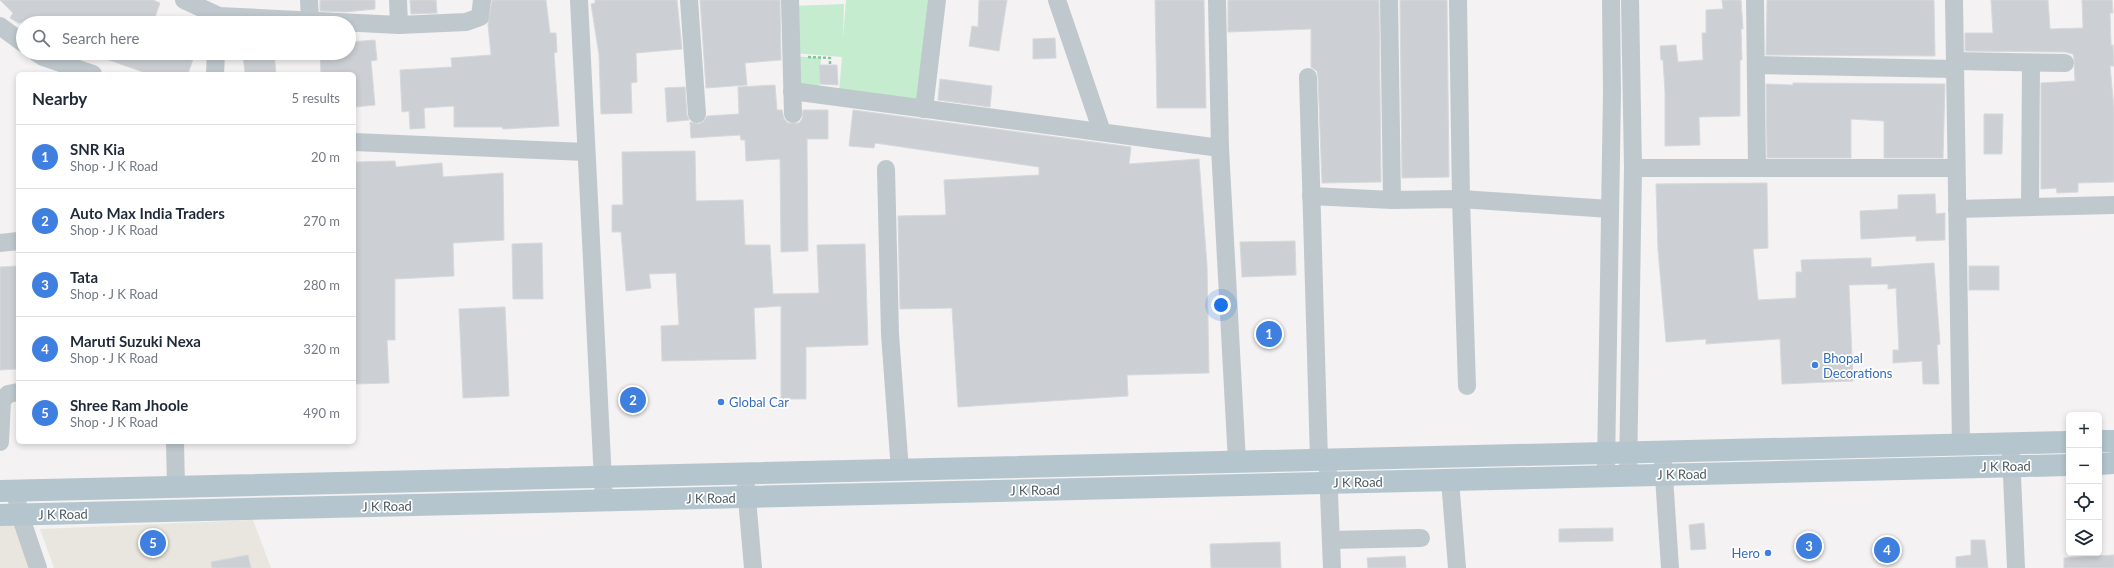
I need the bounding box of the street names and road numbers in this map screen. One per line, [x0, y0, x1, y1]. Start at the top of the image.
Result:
street label: J K Road [1981, 458, 2031, 474]
street label: J K Road [1657, 466, 1707, 482]
street label: J K Road [1333, 474, 1383, 490]
street label: J K Road [1010, 482, 1060, 498]
street label: J K Road [686, 490, 736, 506]
street label: J K Road [362, 498, 412, 514]
street label: J K Road [38, 506, 88, 522]

